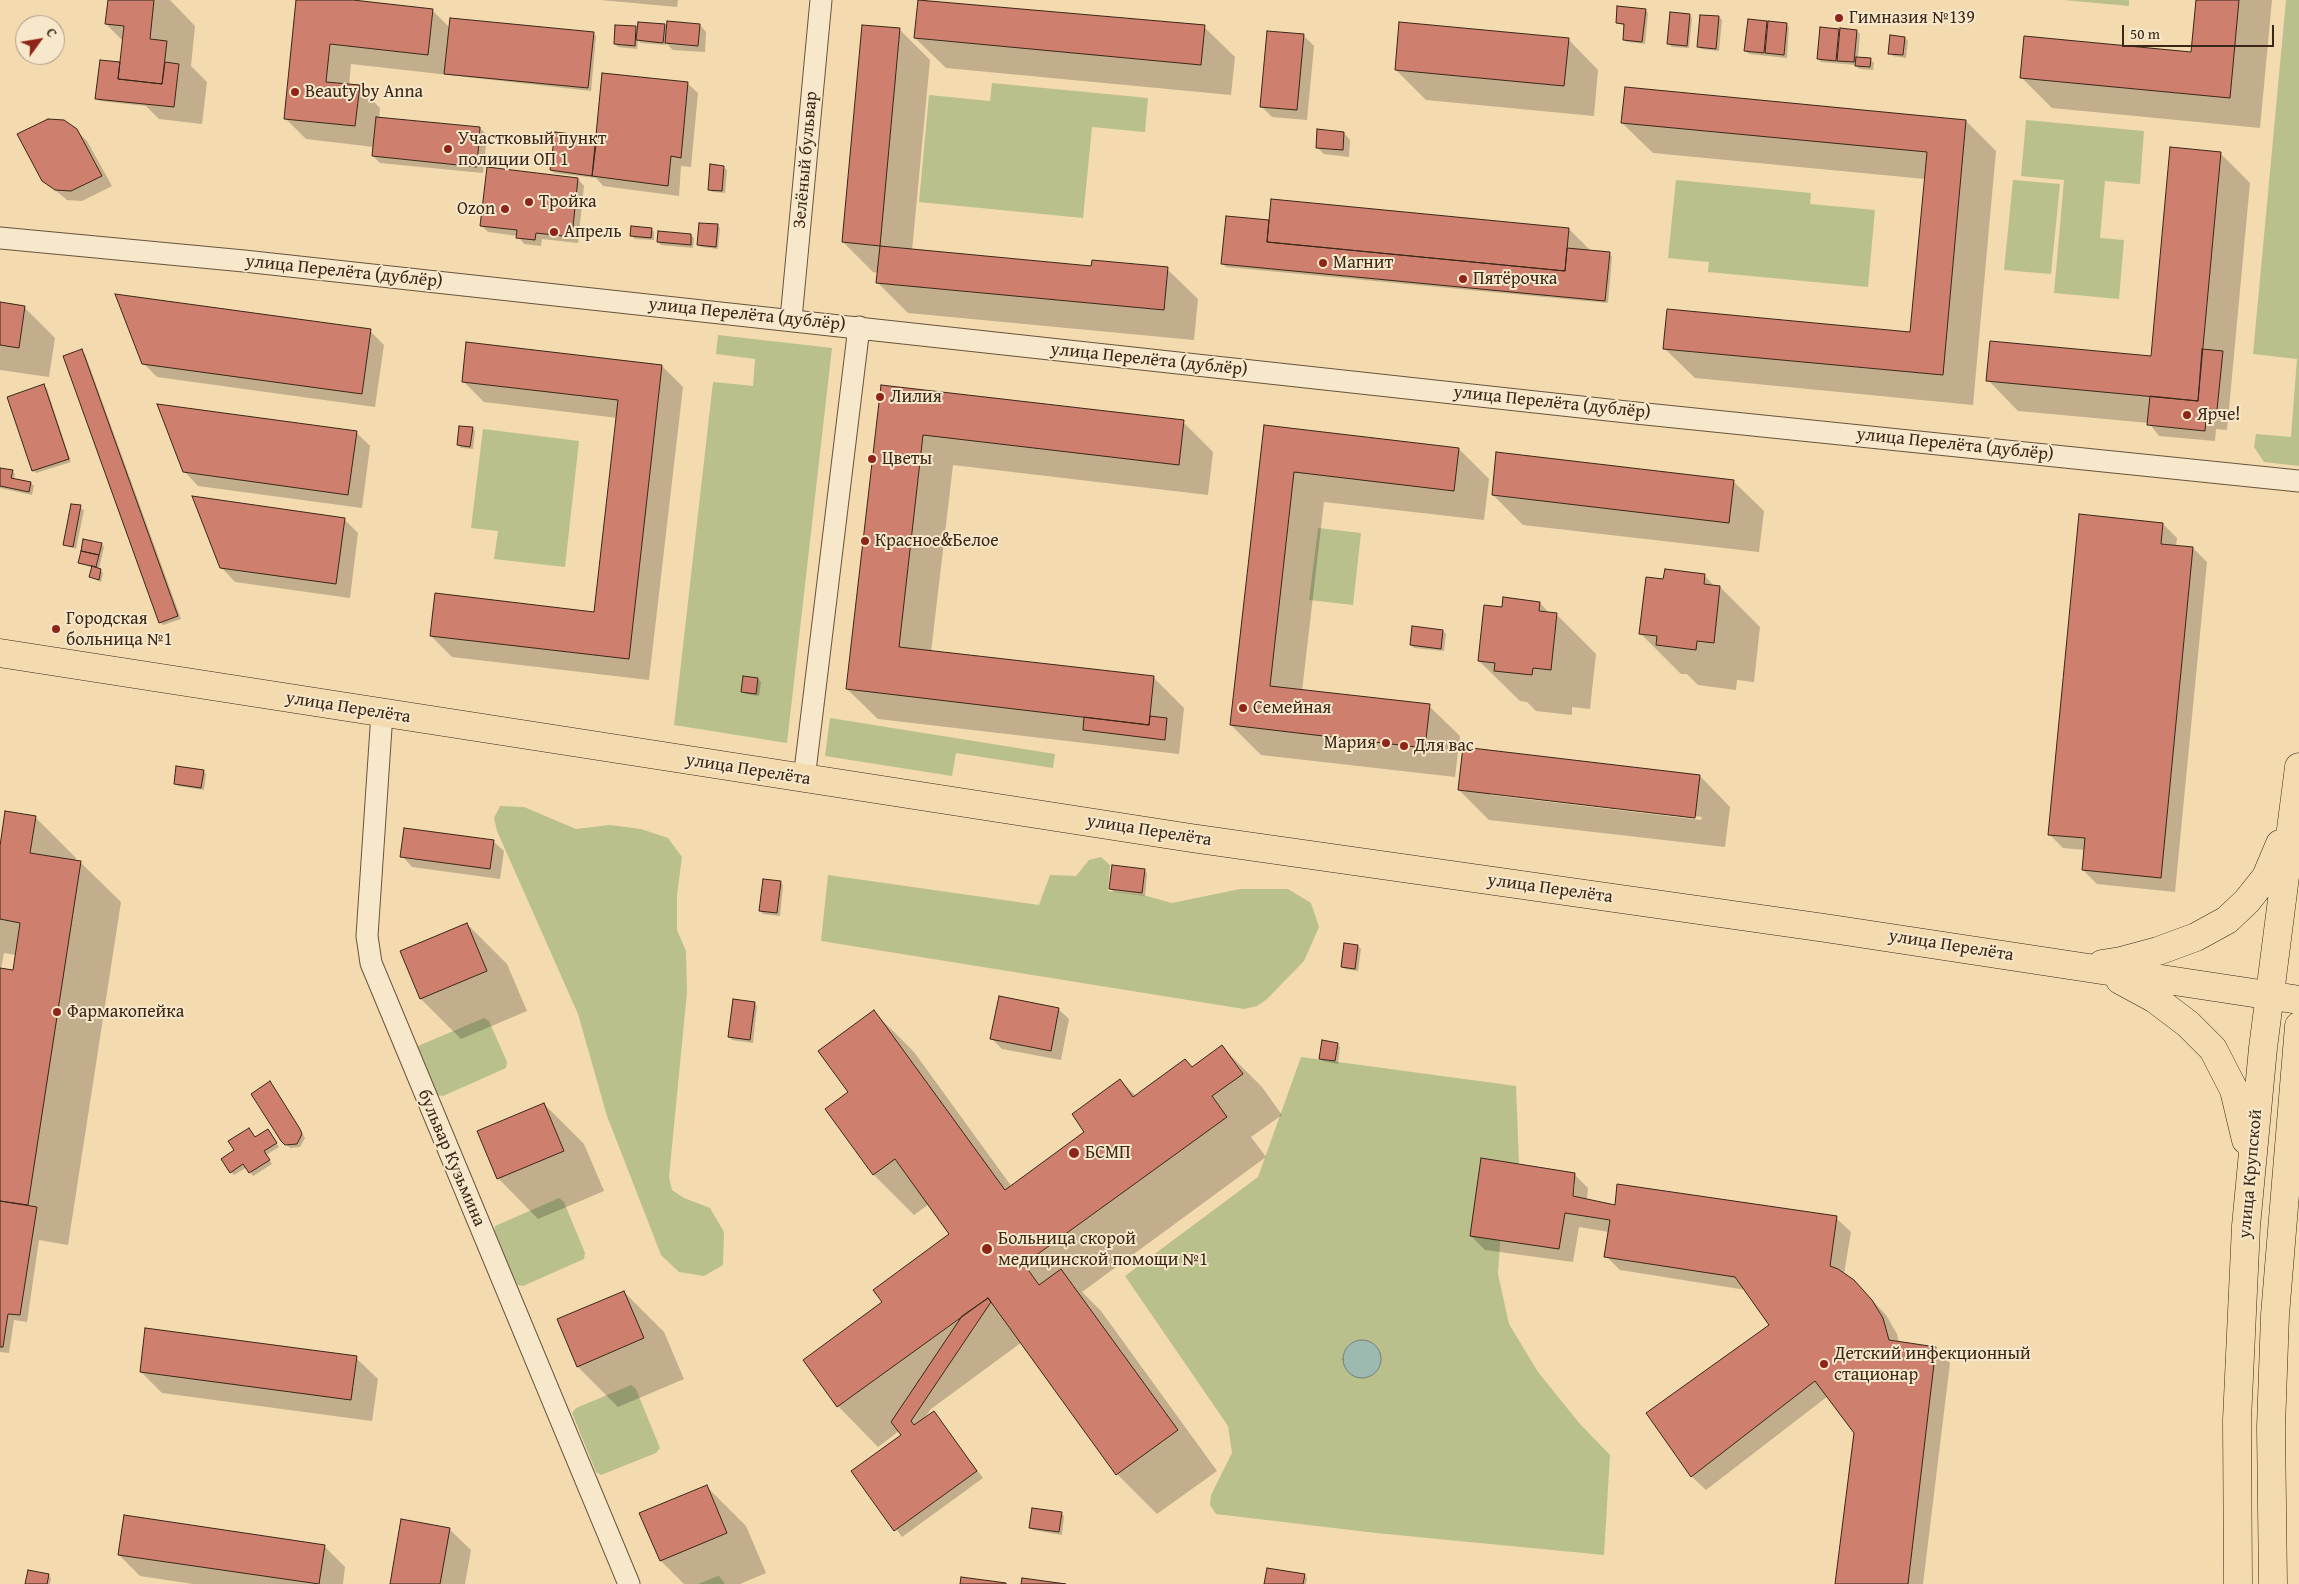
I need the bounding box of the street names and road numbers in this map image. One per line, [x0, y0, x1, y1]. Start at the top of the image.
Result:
street label: Зелёный бульвар [789, 90, 823, 230]
street label: улица Перелёта (дублёр) [244, 251, 444, 293]
street label: улица Перелёта (дублёр) [647, 294, 847, 336]
street label: улица Перелёта (дублёр) [1049, 339, 1249, 381]
street label: улица Перелёта (дублёр) [1452, 382, 1652, 424]
street label: улица Перелёта (дублёр) [1855, 424, 2055, 466]
street label: улица Перелёта [284, 687, 412, 729]
street label: улица Перелёта [684, 749, 812, 791]
street label: улица Перелёта [1085, 810, 1213, 852]
street label: улица Перелёта [1486, 870, 1614, 908]
street label: улица Перелёта [1887, 925, 2015, 967]
street label: бульвар Кузьмина [412, 1086, 490, 1230]
street label: улица Крупской [2235, 1108, 2267, 1240]

